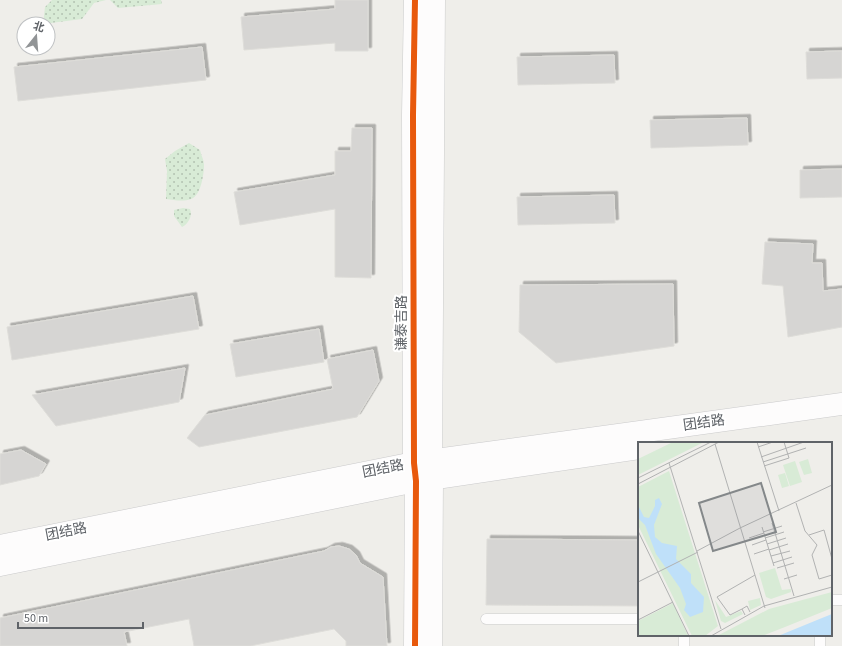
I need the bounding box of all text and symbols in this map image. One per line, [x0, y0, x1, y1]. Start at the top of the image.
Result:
north arrow [16, 16, 56, 56]
text: 北 [31, 18, 46, 36]
street label: 谦泰吉路 [392, 295, 412, 351]
street label: 团结路 [682, 410, 726, 436]
inset map [638, 442, 832, 636]
street label: 团结路 [360, 455, 406, 483]
street label: 团结路 [43, 518, 89, 546]
scale bar [18, 604, 143, 630]
text: 50 m [24, 610, 48, 627]

